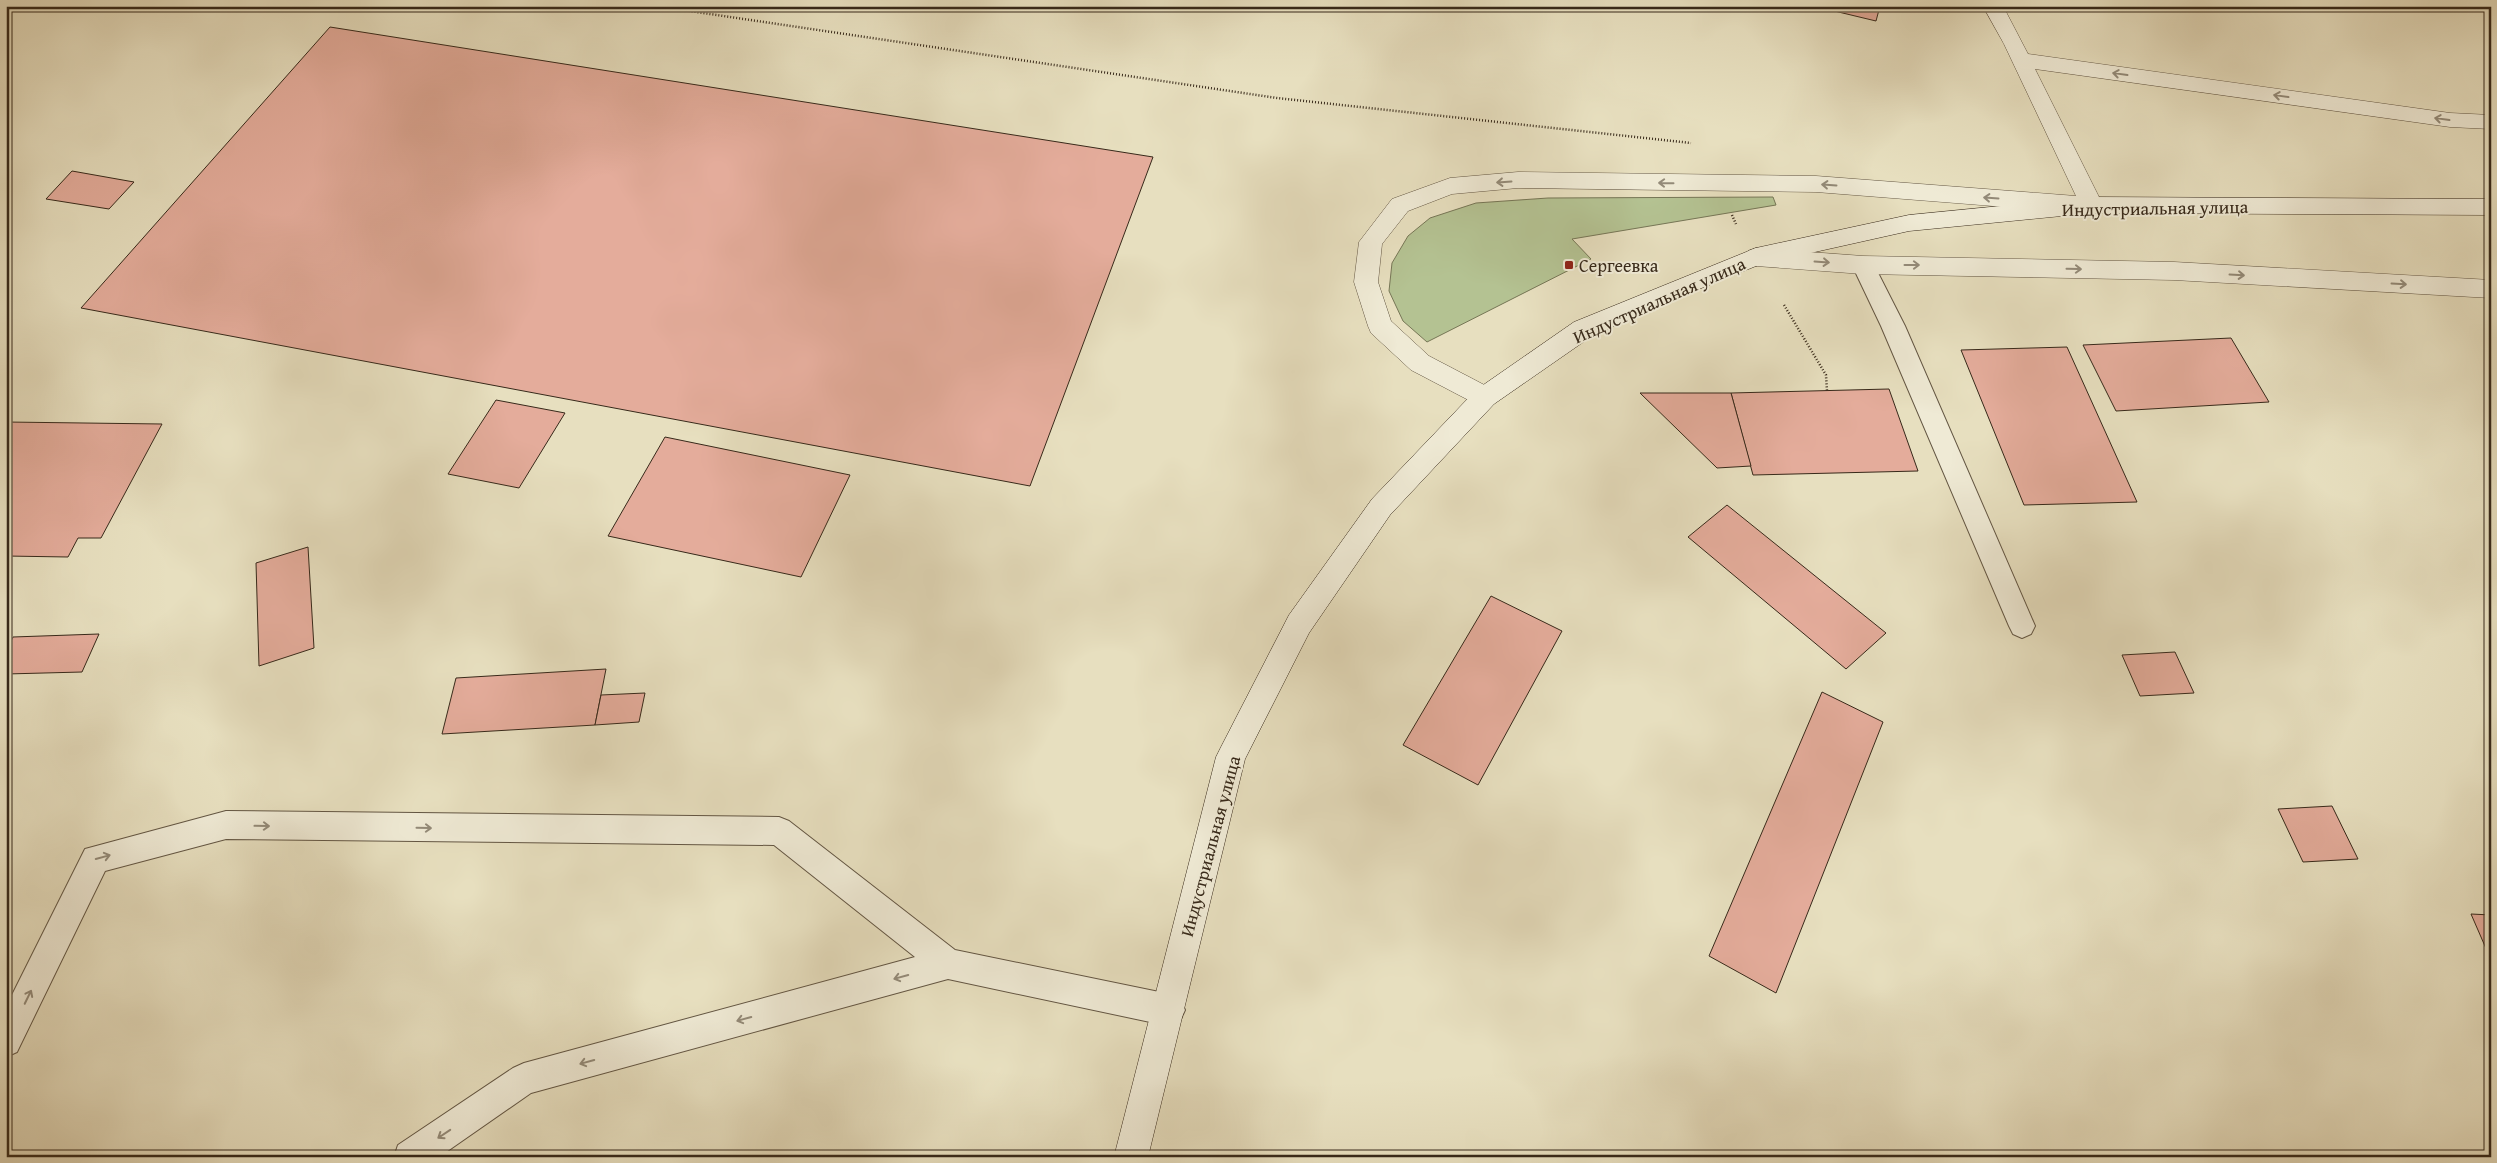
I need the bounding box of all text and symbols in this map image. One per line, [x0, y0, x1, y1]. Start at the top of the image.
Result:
one-way arrow [2113, 69, 2129, 79]
one-way arrow [2273, 91, 2289, 101]
one-way arrow [2434, 113, 2450, 123]
one-way arrow [1496, 177, 1512, 186]
one-way arrow [1658, 178, 1674, 188]
one-way arrow [1821, 181, 1837, 190]
one-way arrow [1983, 193, 1999, 202]
street label: Индустриальная улица [2062, 193, 2249, 223]
street label: Индустриальная улица [1568, 250, 1750, 350]
place label: Сергеевка [1579, 252, 1659, 279]
one-way arrow [1814, 257, 1830, 266]
marker: Сергеевка [1563, 259, 1575, 271]
one-way arrow [1904, 260, 1920, 270]
one-way arrow [2066, 264, 2082, 274]
one-way arrow [2228, 270, 2244, 279]
one-way arrow [2391, 279, 2407, 288]
street label: Индустриальная улица [1173, 752, 1247, 939]
one-way arrow [254, 821, 270, 831]
one-way arrow [416, 823, 432, 832]
one-way arrow [95, 851, 111, 861]
one-way arrow [893, 972, 909, 982]
one-way arrow [23, 990, 33, 1005]
one-way arrow [736, 1015, 752, 1025]
one-way arrow [579, 1058, 595, 1067]
one-way arrow [437, 1129, 451, 1139]

